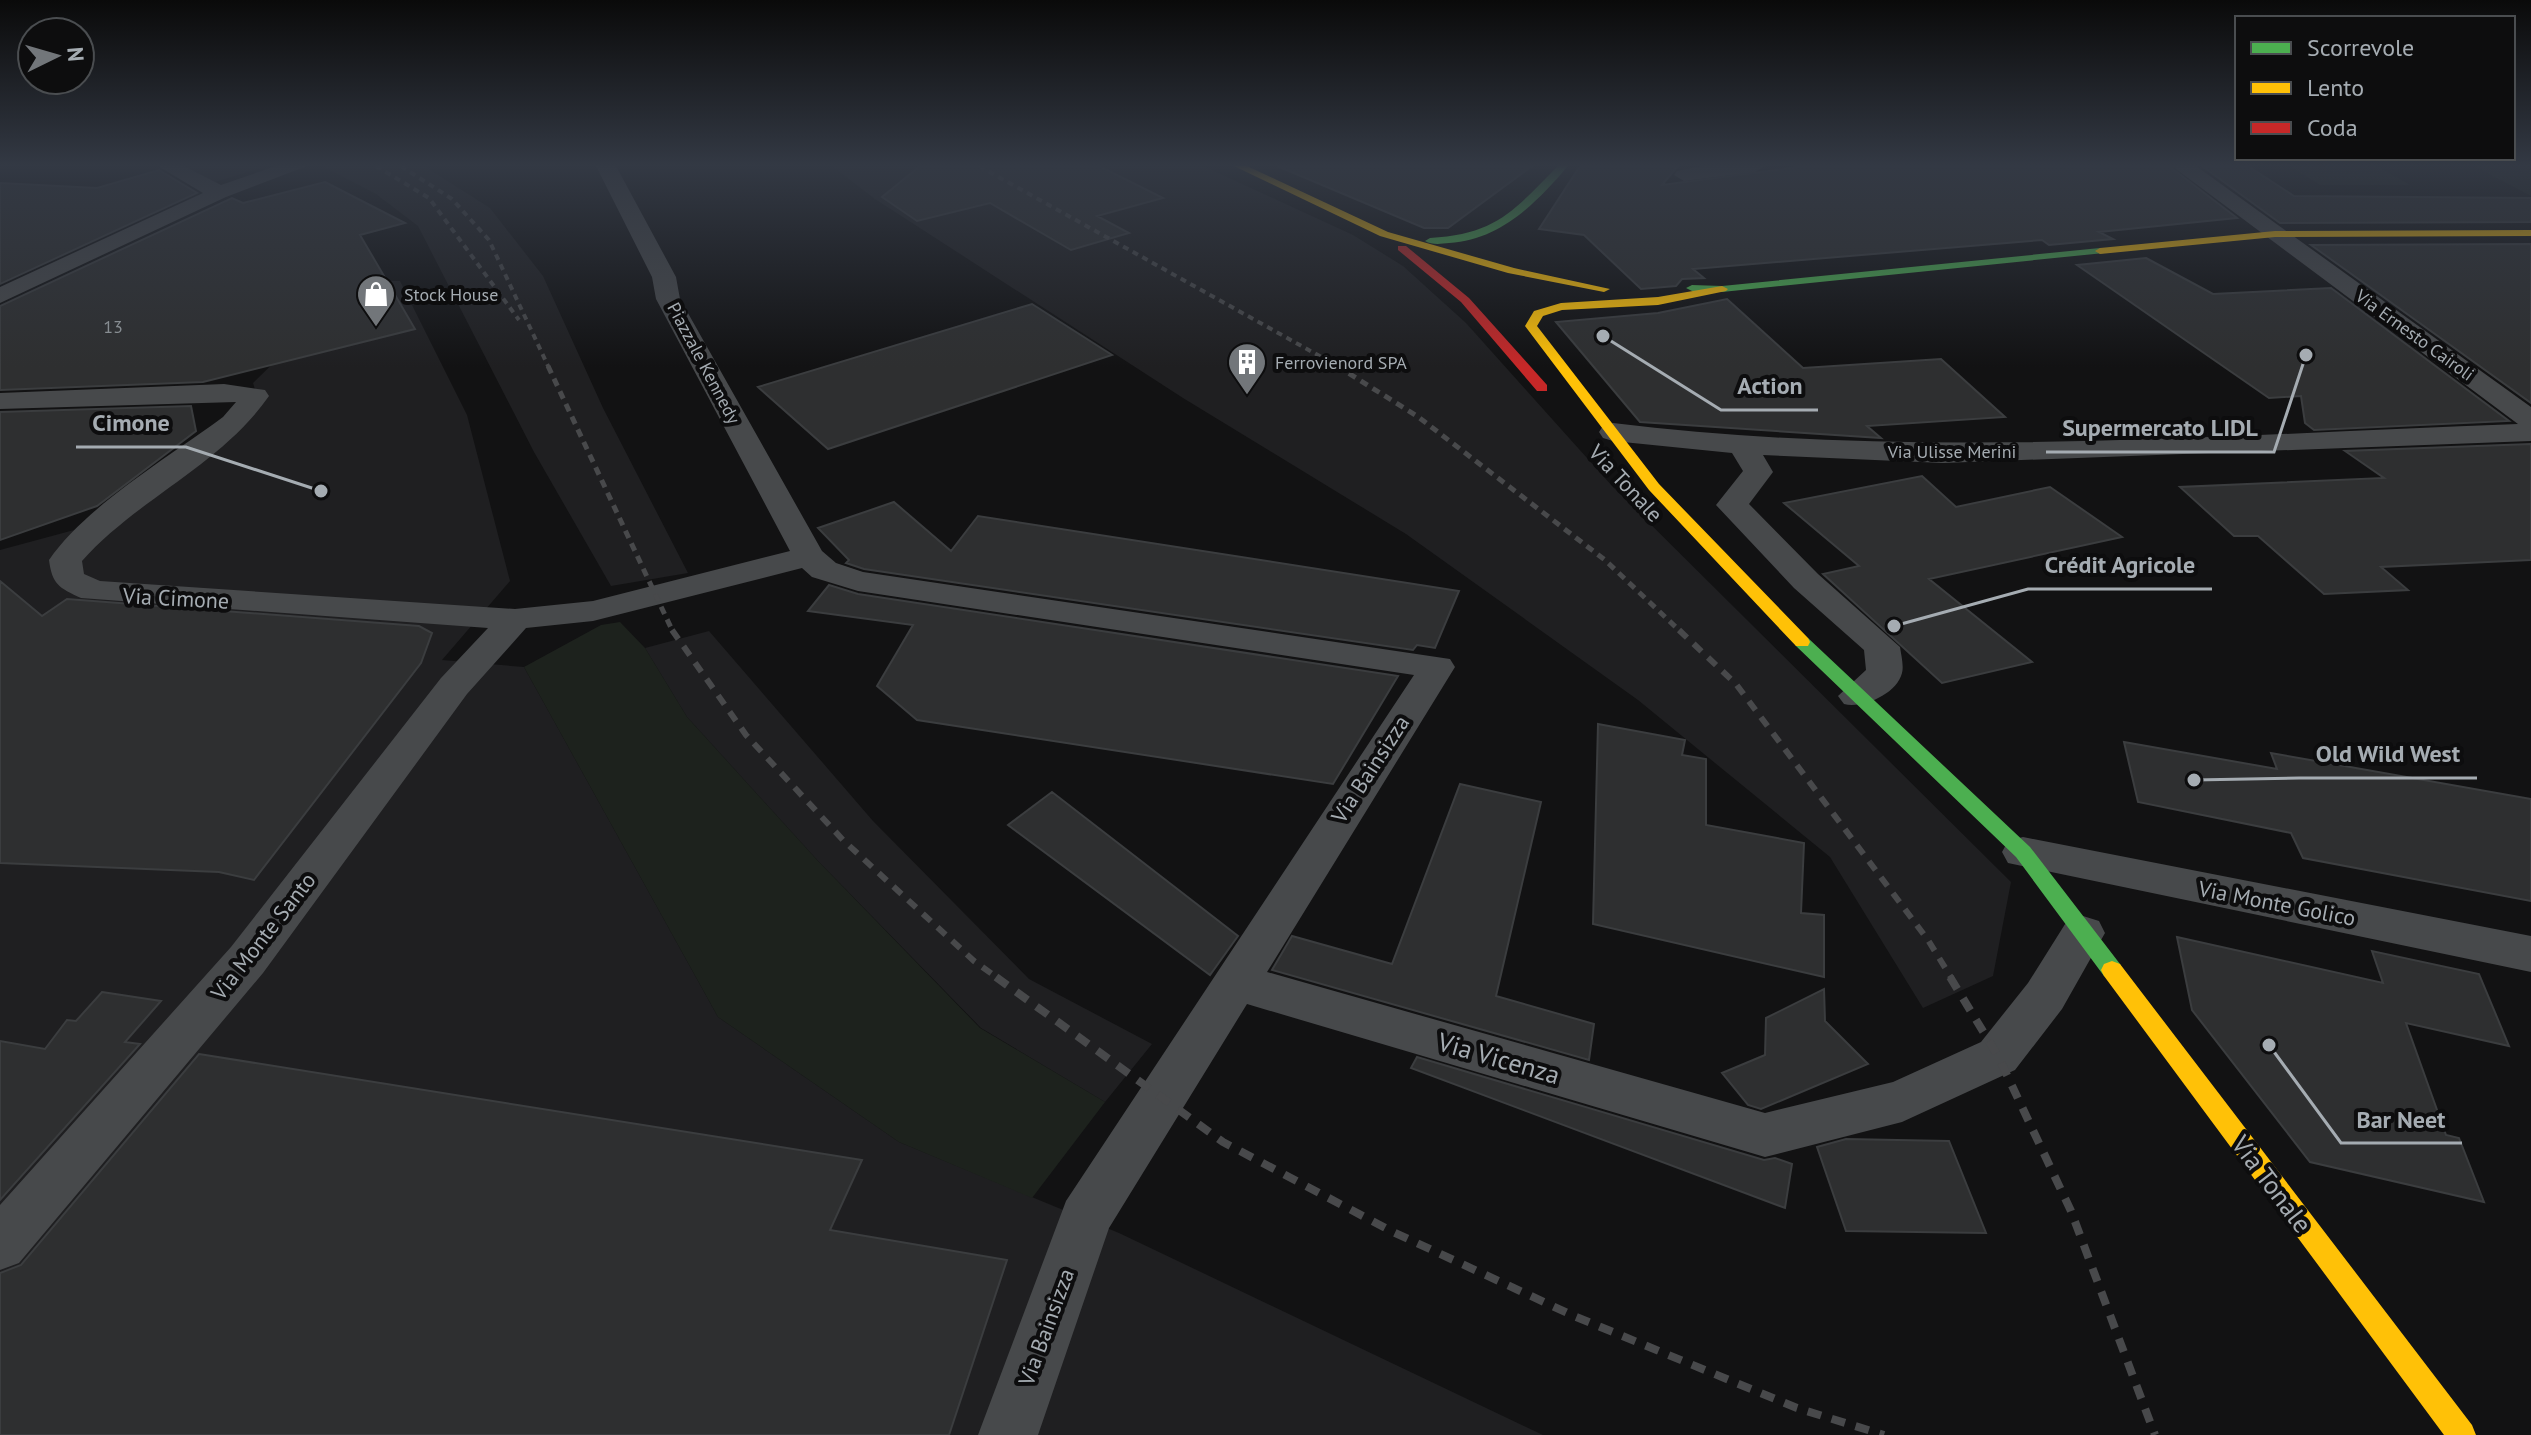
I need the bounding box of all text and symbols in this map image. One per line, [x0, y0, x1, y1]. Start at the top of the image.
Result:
north arrow [16, 16, 96, 96]
legend [2235, 16, 2515, 160]
text: Scorrevole [2307, 32, 2414, 63]
text: N [61, 46, 91, 63]
text: Lento [2307, 72, 2364, 103]
text: Coda [2307, 112, 2358, 143]
shop icon: Stock House [355, 273, 397, 328]
place label: Stock House [404, 283, 498, 306]
street label: Via Ernesto Cairoli [2350, 284, 2479, 386]
street label: Piazzale Kennedy [662, 298, 746, 428]
house number: 13 [103, 315, 123, 338]
building icon: Ferrovienord SPA [1226, 341, 1268, 396]
place label: Ferrovienord SPA [1275, 351, 1407, 374]
callout: Action [1721, 362, 1818, 410]
text: Action [1737, 370, 1803, 401]
callout: Cimone [76, 399, 186, 447]
callout: Supermercato LIDL [2046, 404, 2274, 452]
text: Cimone [92, 407, 170, 438]
text: Supermercato LIDL [2062, 412, 2259, 443]
street label: Via Tonale [1582, 438, 1669, 528]
street label: Via Ulisse Merini [1887, 440, 2016, 463]
callout: Crédit Agricole [2028, 541, 2212, 589]
text: Crédit Agricole [2045, 549, 2195, 580]
street label: Via Cimone [121, 581, 230, 615]
street label: Via Bainsizza [1324, 710, 1415, 829]
callout: Old Wild West [2299, 730, 2477, 778]
text: Old Wild West [2316, 738, 2461, 769]
street label: Via Monte Santo [204, 867, 322, 1006]
street label: Via Monte Golico [2195, 874, 2358, 932]
street label: Via Vicenza [1433, 1025, 1564, 1091]
callout: Bar Neet [2341, 1095, 2462, 1143]
text: Bar Neet [2357, 1104, 2446, 1135]
street label: Via Tonale [2224, 1128, 2319, 1239]
street label: Via Bainsizza [1012, 1265, 1080, 1390]

